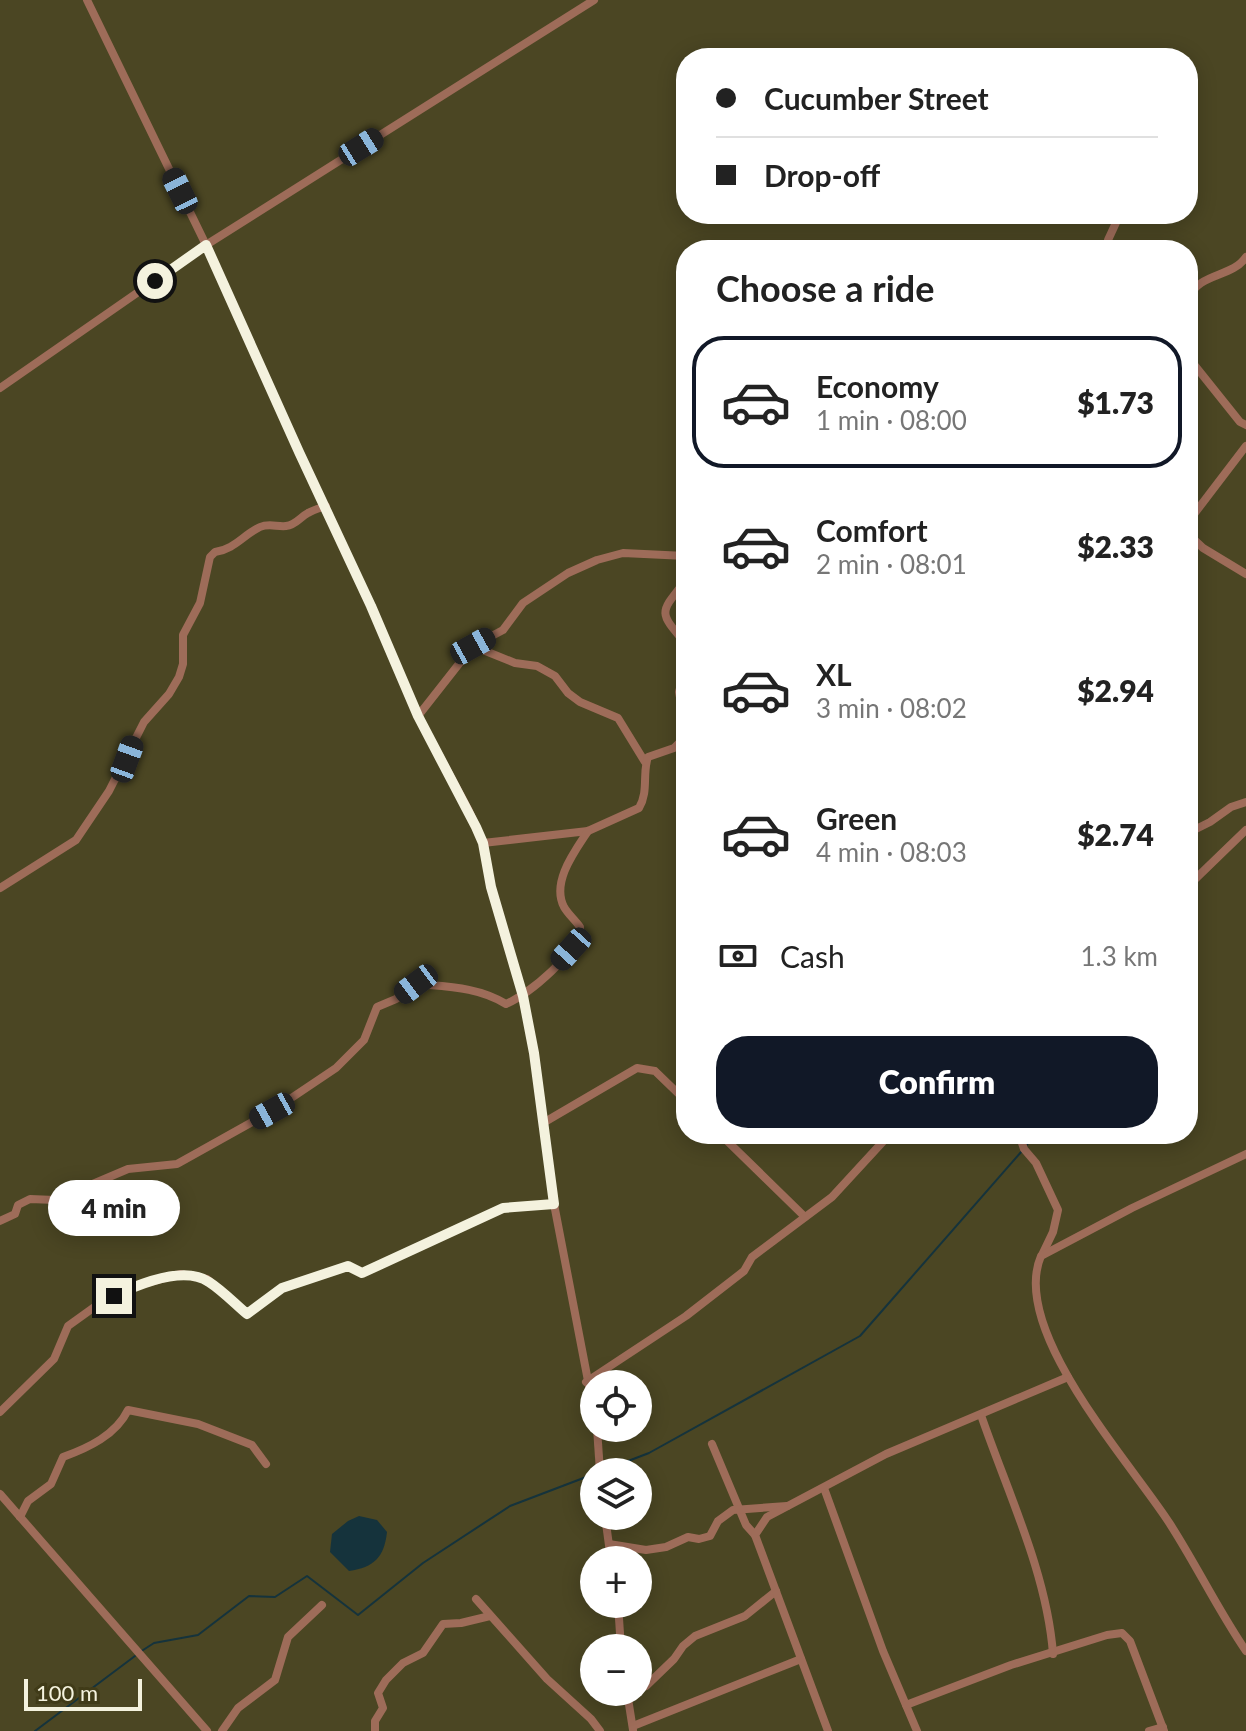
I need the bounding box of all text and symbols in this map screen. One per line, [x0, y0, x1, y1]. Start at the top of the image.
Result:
text: Cucumber Street [764, 80, 989, 116]
car [334, 124, 388, 170]
text: Drop-off [764, 157, 880, 193]
car [159, 164, 201, 218]
route start [137, 263, 173, 299]
text: Choose a ride [716, 266, 935, 310]
icon: car [720, 366, 792, 438]
text: Economy [816, 368, 939, 404]
text: $1.73 [1077, 384, 1154, 420]
text: 1 min · 08:00 [816, 404, 967, 436]
icon: car [720, 510, 792, 582]
text: Comfort [816, 512, 928, 548]
text: $2.33 [1077, 528, 1154, 564]
text: 2 min · 08:01 [816, 548, 967, 580]
car [446, 624, 500, 668]
icon: car [720, 654, 792, 726]
text: XL [816, 656, 852, 692]
text: $2.94 [1077, 672, 1154, 708]
text: 3 min · 08:02 [816, 692, 967, 724]
car [108, 732, 146, 786]
icon: car [720, 798, 792, 870]
text: Green [816, 800, 897, 836]
text: $2.74 [1077, 816, 1154, 852]
text: 4 min · 08:03 [816, 836, 967, 868]
car [546, 923, 596, 975]
icon: cash [716, 934, 760, 978]
text: Cash [780, 938, 845, 974]
text: 1.3 km [1080, 940, 1158, 972]
car [390, 960, 442, 1008]
button: Confirm [716, 1036, 1158, 1128]
car [245, 1089, 299, 1133]
callout: 4 min [48, 1180, 180, 1236]
text: 4 min [82, 1192, 146, 1224]
route end [96, 1278, 132, 1314]
map controls [580, 1370, 652, 1706]
button: locate [580, 1370, 652, 1442]
button: layers [580, 1458, 652, 1530]
button: + [580, 1546, 652, 1618]
button: − [580, 1634, 652, 1706]
scale bar [24, 1675, 142, 1711]
text: 100 m [36, 1679, 98, 1706]

